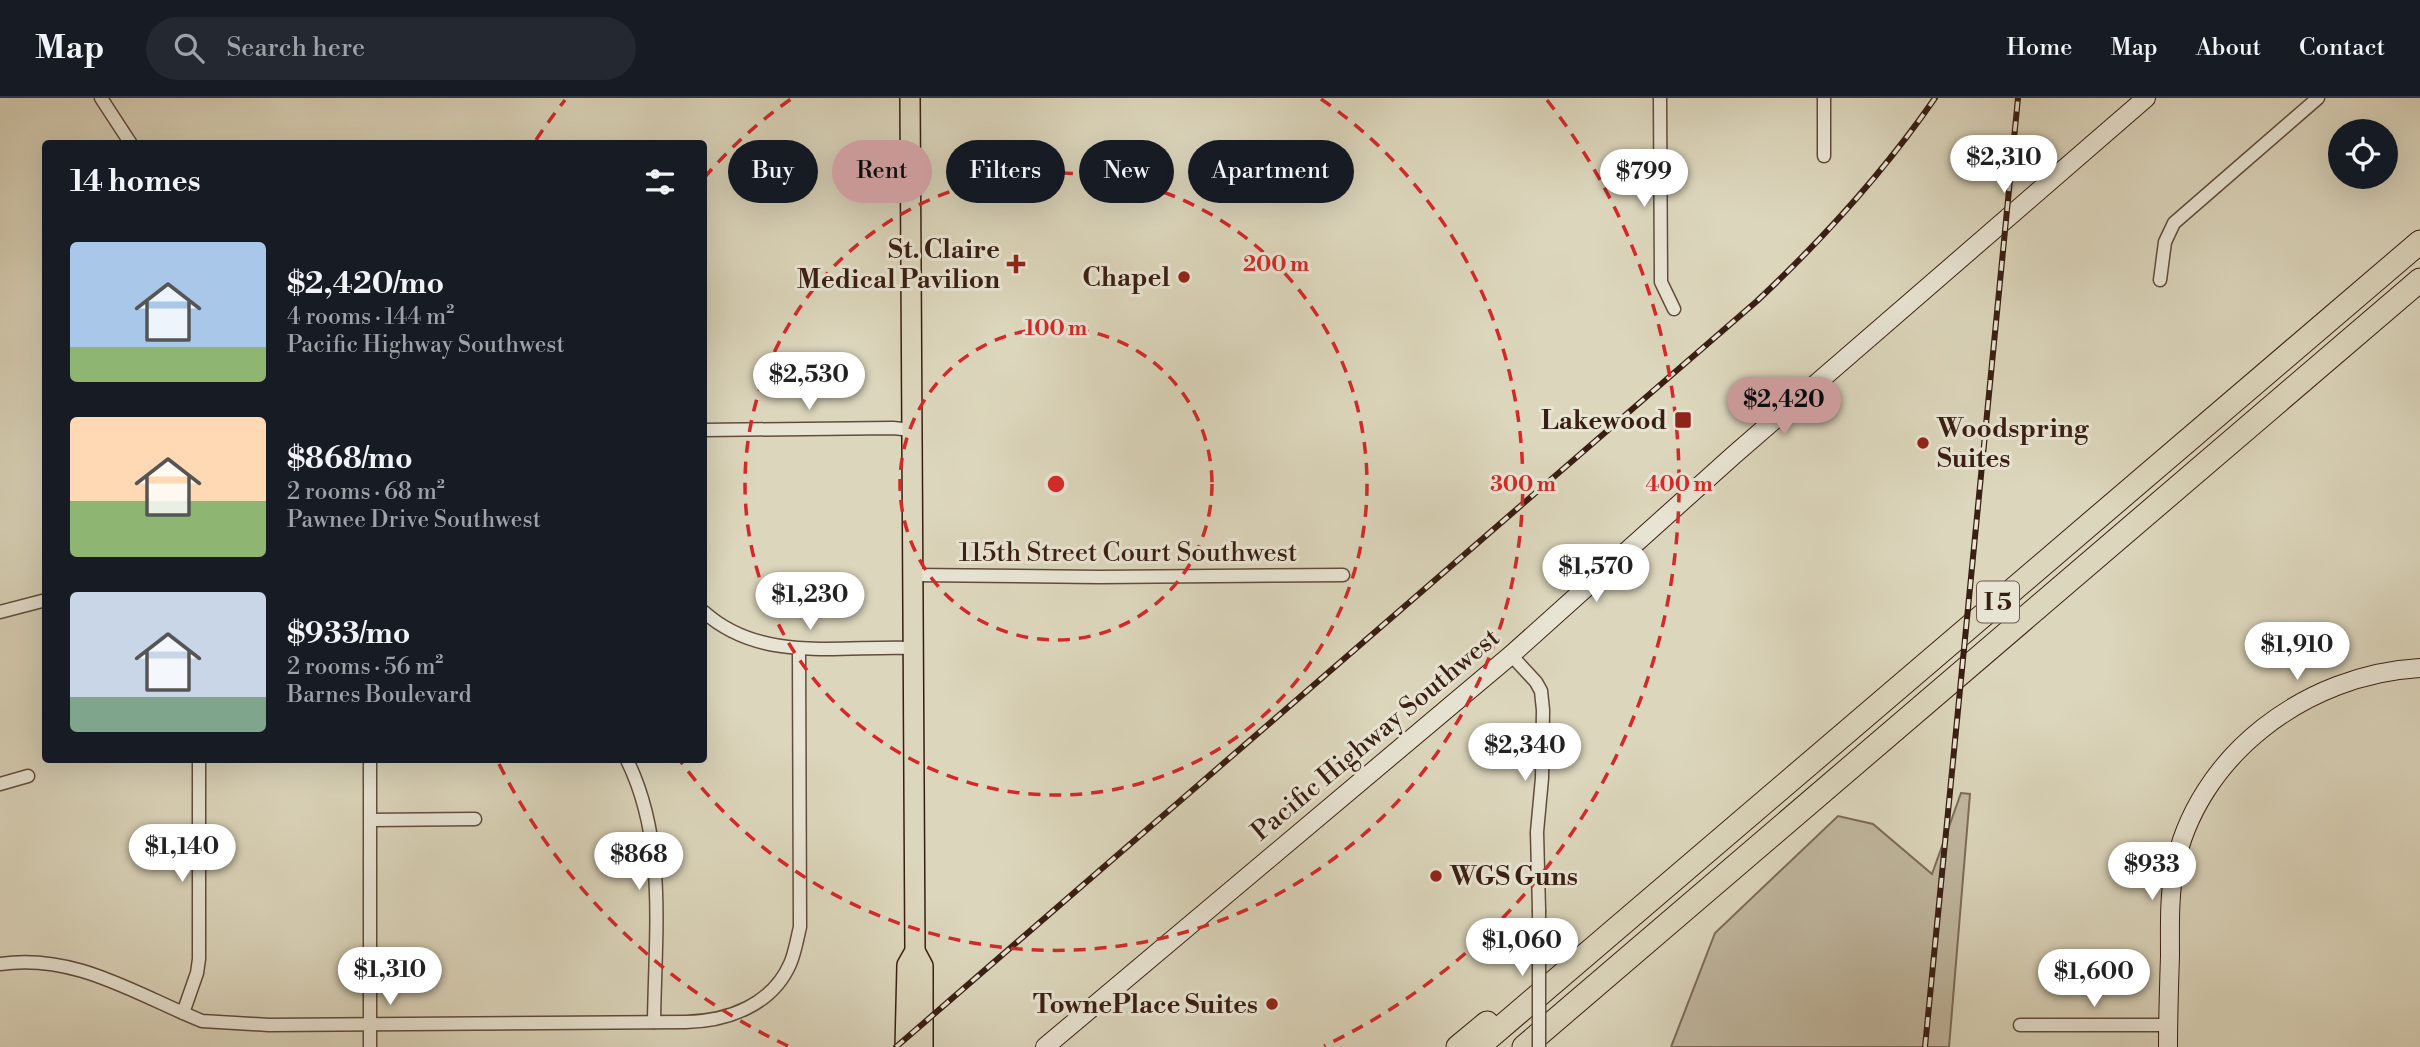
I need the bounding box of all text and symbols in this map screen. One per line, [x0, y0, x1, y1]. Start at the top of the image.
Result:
search box [146, 17, 636, 80]
text: Map [35, 28, 104, 69]
icon: search [170, 29, 208, 67]
text: Search here [226, 32, 365, 64]
text: Home [2007, 33, 2072, 63]
text: Map [2110, 33, 2158, 63]
text: About [2196, 33, 2261, 63]
text: Contact [2299, 33, 2385, 63]
map controls [2328, 119, 2398, 189]
button: locate [2328, 119, 2398, 189]
pin: $2,310 [1947, 136, 2061, 195]
chip: Buy [728, 140, 818, 203]
chip: Rent [832, 140, 932, 203]
chip: Filters [946, 140, 1065, 203]
chip: New [1079, 140, 1174, 203]
chip: Apartment [1188, 140, 1354, 203]
text: $2,310 [1966, 144, 2042, 172]
pin: $799 [1603, 150, 1685, 209]
text: $799 [1616, 158, 1672, 186]
text: 14 homes [70, 163, 201, 201]
icon: filters [641, 163, 679, 201]
place label: St. Claire Medical Pavilion [797, 234, 1000, 296]
text: 200 m [1243, 252, 1309, 278]
marker: St. Claire Medical Pavilion [1006, 254, 1026, 274]
place label: Chapel [1082, 262, 1170, 294]
text: $2,420/mo [287, 265, 444, 303]
marker: Chapel [1176, 269, 1192, 285]
icon: home [126, 270, 210, 354]
text: 4 rooms · 144 m² [287, 303, 454, 331]
text: 100 m [1025, 316, 1087, 342]
text: Pacific Highway Southwest [287, 331, 565, 359]
pin: $2,530 [752, 352, 866, 412]
text: $2,530 [769, 361, 849, 389]
pin: $2,420 [1727, 378, 1841, 437]
text: $2,420 [1743, 386, 1825, 414]
place label: Lakewood [1541, 405, 1667, 437]
marker: Lakewood [1673, 410, 1693, 430]
place label: Woodspring Suites [1936, 413, 2090, 475]
marker: Woodspring Suites [1915, 435, 1931, 451]
text: $868/mo [287, 440, 413, 478]
icon: home [126, 445, 210, 529]
centre of rings [1044, 472, 1068, 496]
text: 300 m [1490, 472, 1556, 498]
text: 400 m [1645, 472, 1713, 498]
text: 2 rooms · 68 m² [287, 478, 445, 506]
text: Pawnee Drive Southwest [287, 506, 541, 534]
street label: 115th Street Court Southwest [959, 537, 1297, 569]
pin: $1,570 [1539, 545, 1653, 604]
text: $1,570 [1558, 553, 1634, 581]
pin: $1,230 [753, 573, 867, 632]
text: $1,230 [771, 581, 849, 609]
road number: I 5 [1977, 582, 2019, 622]
text: $933/mo [287, 615, 411, 653]
icon: home [126, 620, 210, 704]
street label: Pacific Highway Southwest [1245, 622, 1506, 848]
pin: $1,910 [2240, 622, 2354, 682]
text: $1,910 [2261, 631, 2333, 659]
text: 2 rooms · 56 m² [287, 653, 443, 681]
text: Barnes Boulevard [287, 681, 472, 709]
pin: $2,340 [1468, 724, 1582, 783]
text: $2,340 [1484, 732, 1566, 760]
pin: $1,140 [125, 824, 239, 884]
pin: $868 [598, 832, 680, 892]
text: $1,140 [145, 833, 219, 861]
text: $868 [610, 841, 668, 869]
pin: $933 [2111, 842, 2193, 902]
text: $933 [2124, 851, 2180, 879]
place label: WGS Guns [1449, 861, 1578, 893]
marker: WGS Guns [1428, 868, 1444, 884]
pin: $1,060 [1465, 918, 1579, 978]
text: $1,060 [1482, 927, 1562, 955]
pin: $1,310 [333, 948, 447, 1007]
pin: $1,600 [2037, 950, 2151, 1009]
text: $1,310 [354, 956, 426, 984]
text: $1,600 [2054, 958, 2134, 986]
place label: TownePlace Suites [1033, 989, 1258, 1021]
marker: TownePlace Suites [1264, 996, 1280, 1012]

